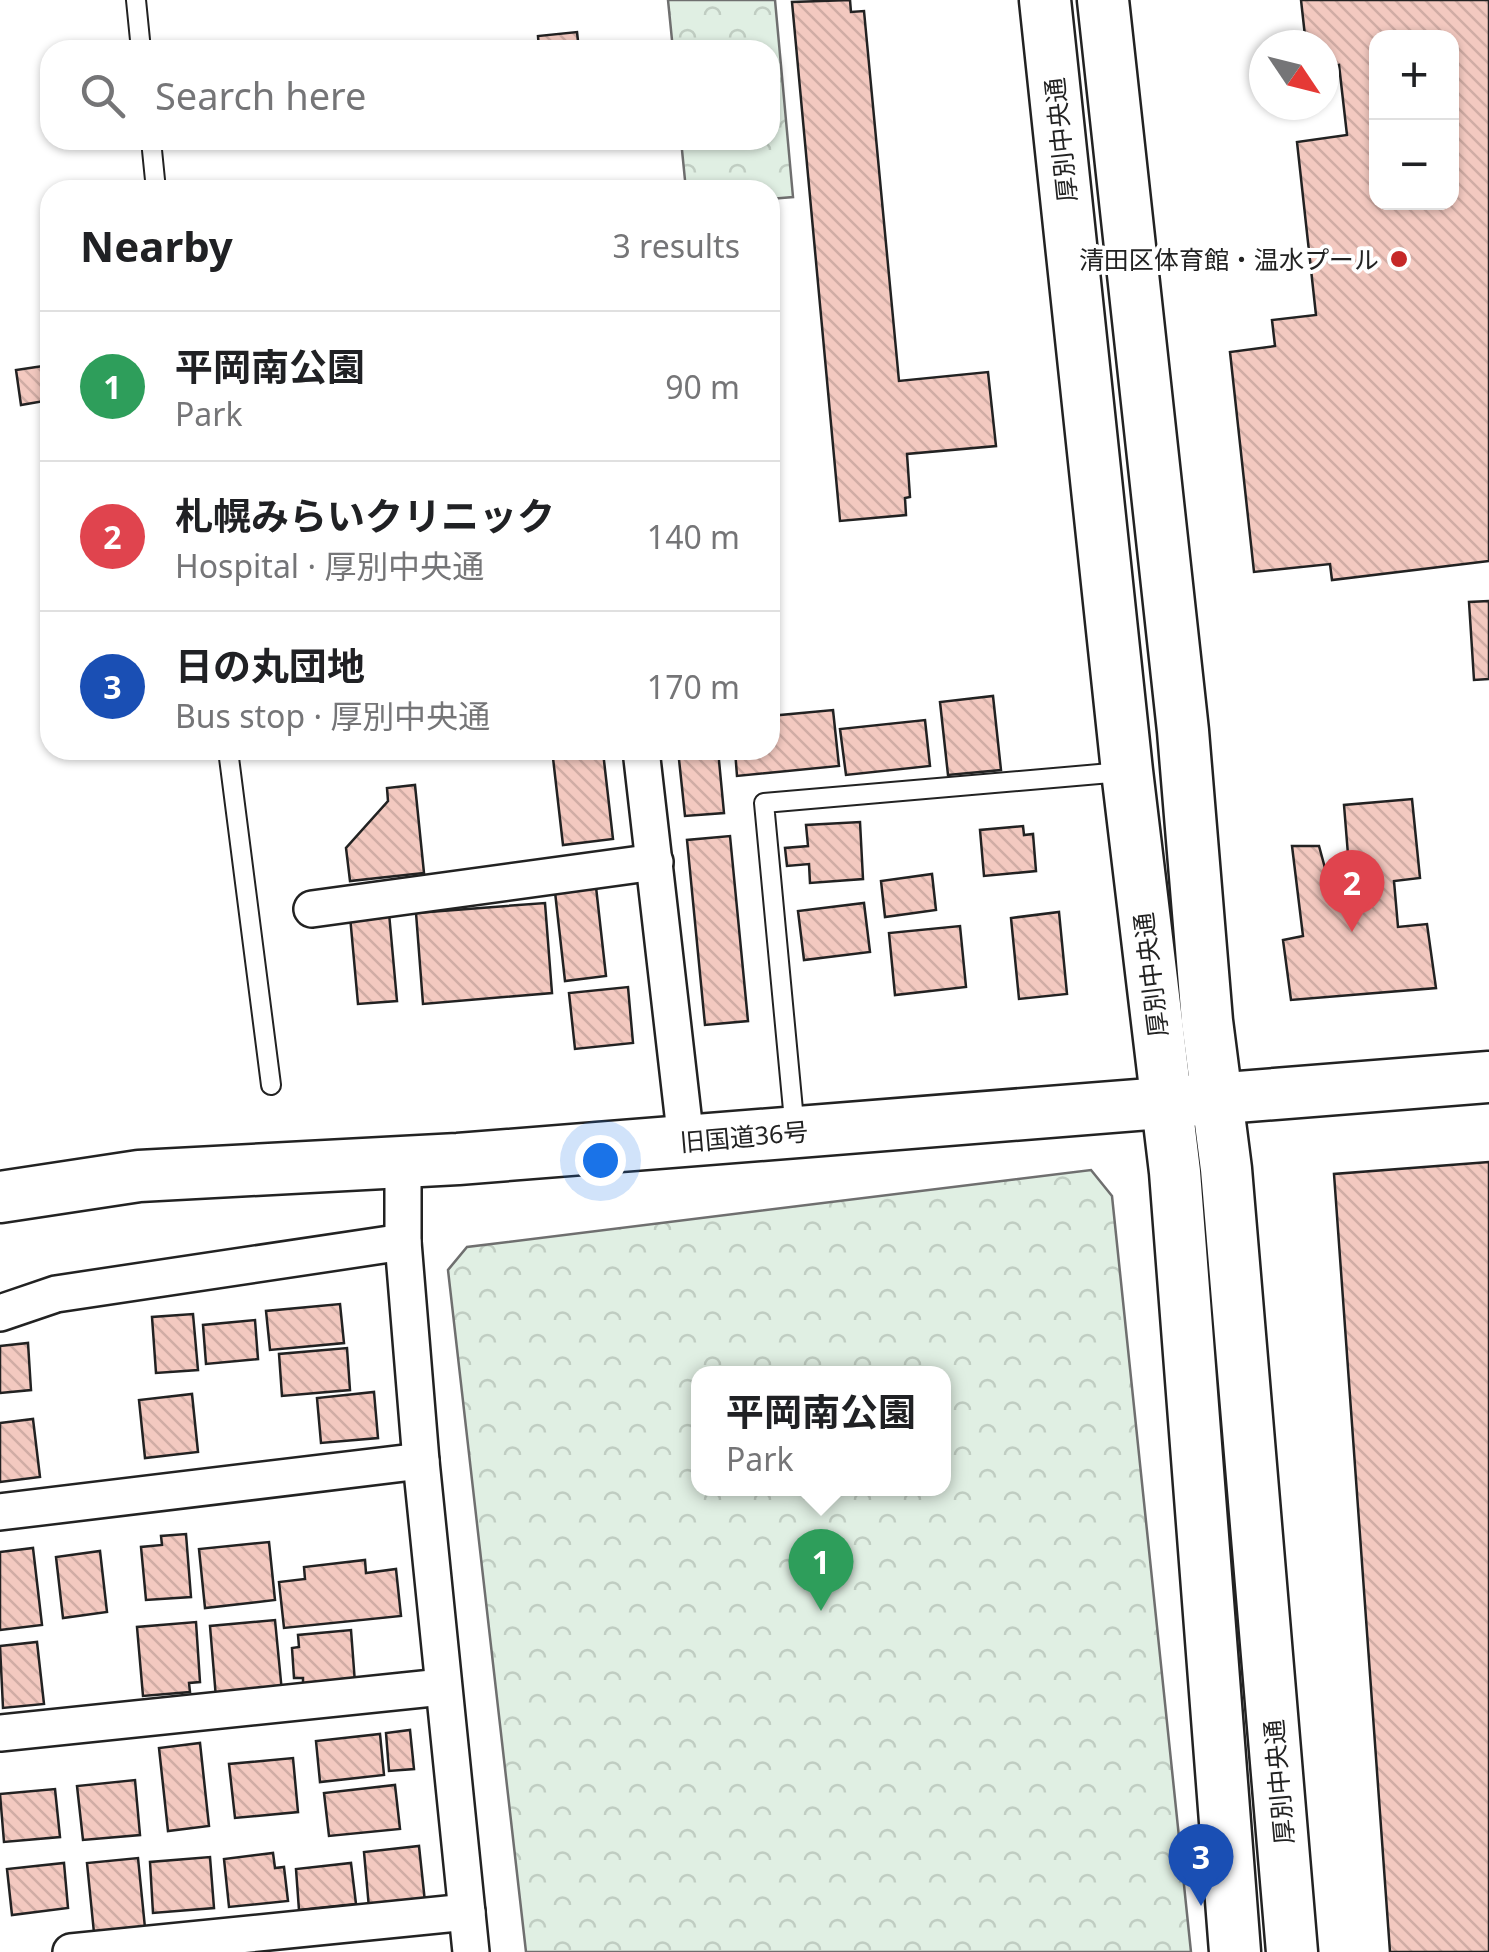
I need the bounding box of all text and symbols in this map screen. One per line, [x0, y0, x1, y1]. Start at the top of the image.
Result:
north arrow [1249, 30, 1339, 120]
map controls [1369, 30, 1459, 210]
button: + [1369, 30, 1459, 120]
search box [40, 40, 780, 150]
icon: search [75, 68, 130, 123]
text: Search here [155, 69, 366, 121]
street label: 厚別中央通 [1037, 76, 1083, 204]
button: − [1369, 120, 1459, 210]
text: Nearby [80, 217, 233, 274]
text: 3 results [613, 224, 740, 267]
place label: 清田区体育館・温水プール [1079, 242, 1379, 276]
marker: 清田区体育館・温水プール [1388, 248, 1410, 270]
text: 平岡南公園 [175, 340, 365, 392]
text: 1 [103, 365, 122, 408]
text: 90 m [665, 365, 740, 408]
text: Park [175, 392, 243, 435]
text: 札幌みらいクリニック [175, 489, 555, 541]
text: 2 [103, 515, 122, 558]
text: 140 m [647, 515, 740, 558]
text: Hospital · 厚別中央通 [175, 544, 484, 587]
text: 日の丸団地 [175, 639, 365, 691]
text: 3 [103, 665, 122, 708]
text: 170 m [647, 665, 740, 708]
text: Bus stop · 厚別中央通 [175, 694, 490, 737]
pin: 2 [1320, 850, 1384, 932]
street label: 厚別中央通 [1126, 911, 1174, 1039]
street label: 旧国道36号 [678, 1113, 810, 1159]
your location [575, 1135, 626, 1186]
popup [691, 1366, 951, 1496]
text: 平岡南公園 [726, 1385, 916, 1437]
text: Park [726, 1437, 794, 1480]
pin: 1 [788, 1528, 854, 1611]
street label: 厚別中央通 [1256, 1718, 1300, 1846]
pin: 3 [1168, 1824, 1234, 1906]

